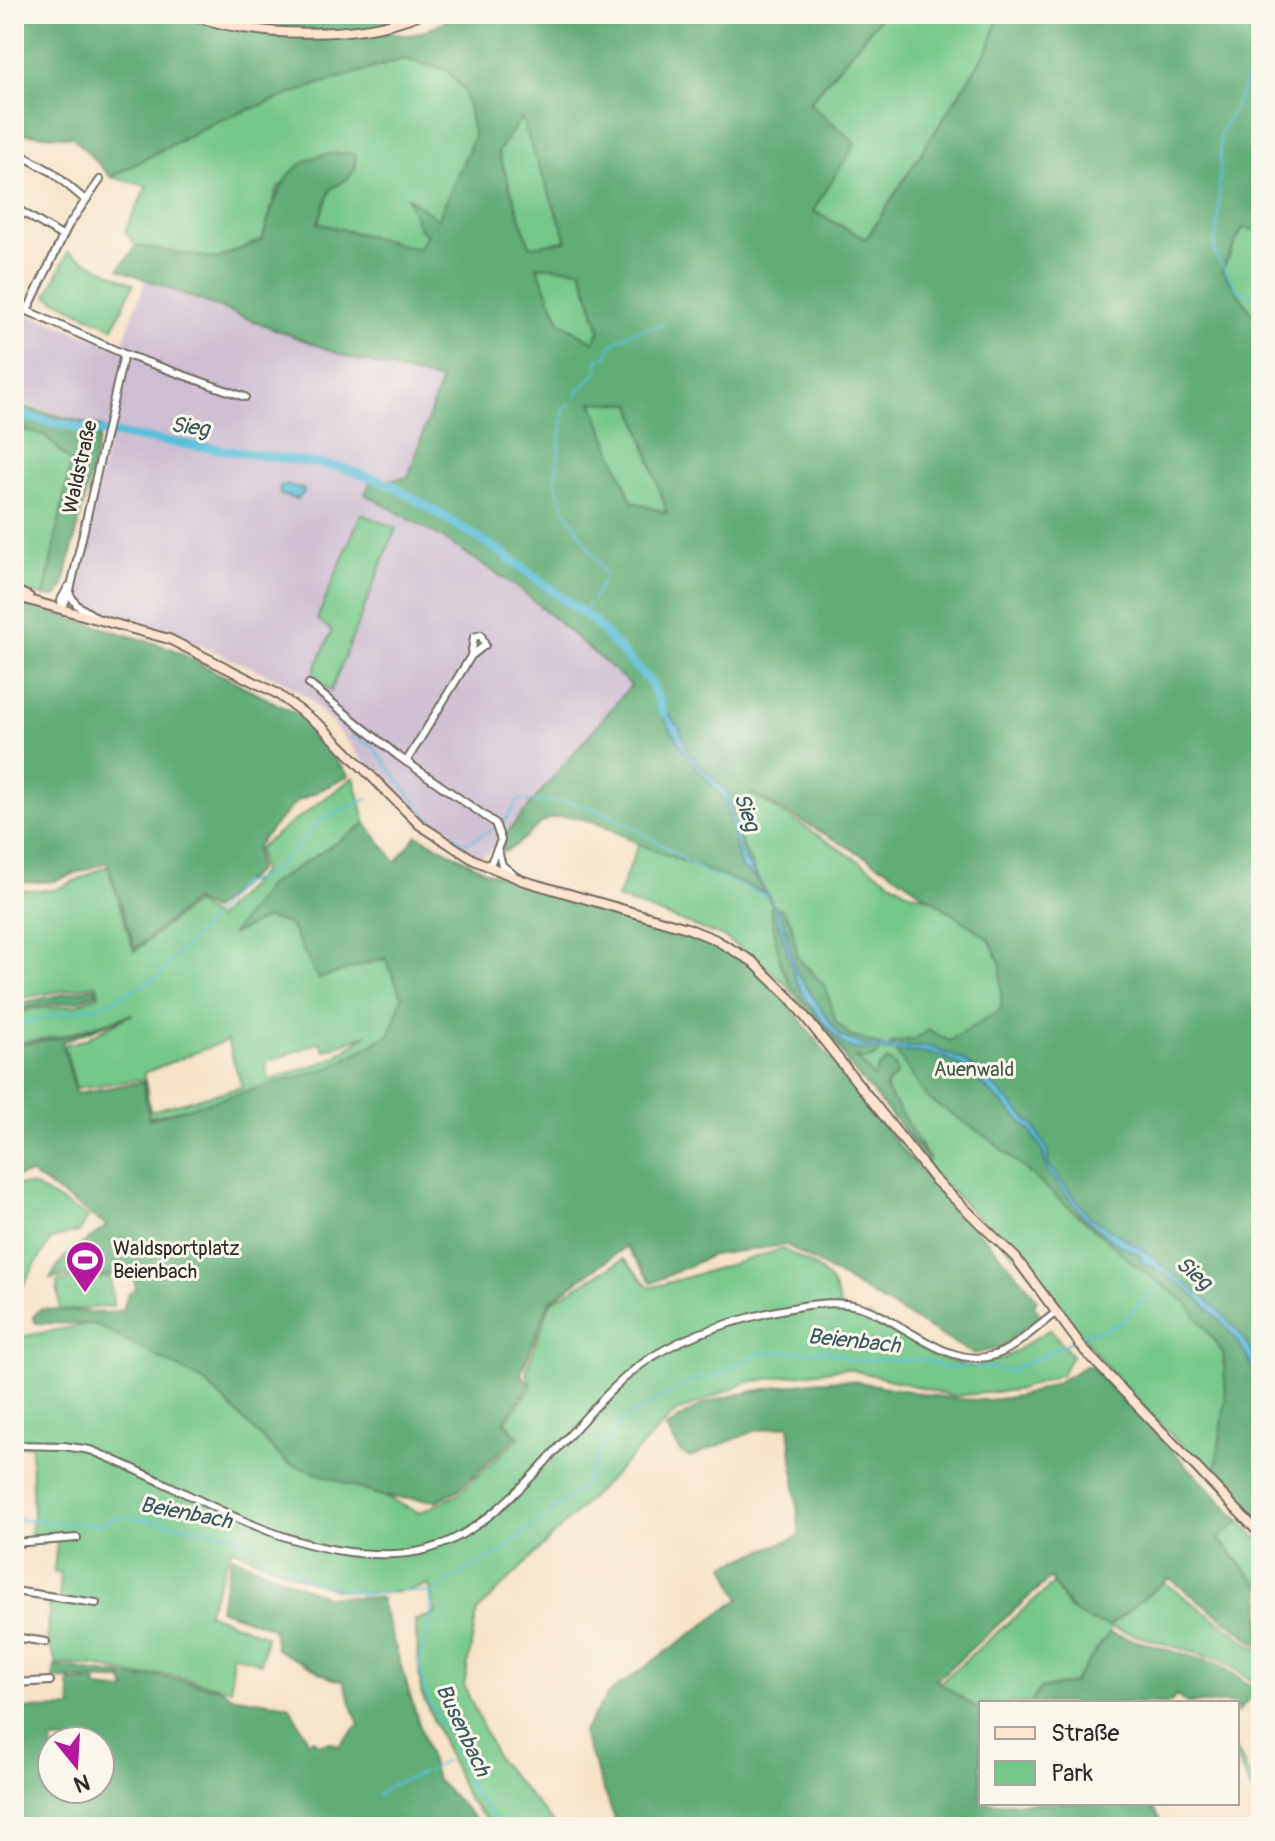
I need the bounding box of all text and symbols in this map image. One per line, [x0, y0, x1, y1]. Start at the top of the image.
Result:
water label: Sieg [169, 410, 213, 444]
street label: Waldstraße [57, 418, 103, 516]
water label: Sieg [727, 789, 767, 837]
park label: Auenwald [934, 1057, 1014, 1082]
place label: Waldsportplatz Beienbach [113, 1236, 240, 1284]
sports icon: Waldsportplatz Beienbach [64, 1239, 106, 1294]
water label: Sieg [1170, 1250, 1219, 1297]
water label: Beienbach [806, 1322, 903, 1360]
water label: Beienbach [138, 1490, 236, 1536]
water label: Busenbach [429, 1679, 497, 1782]
legend [979, 1701, 1239, 1805]
text: Straße [1051, 1719, 1119, 1748]
north arrow [36, 1725, 116, 1805]
text: Park [1051, 1759, 1093, 1788]
text: N [70, 1767, 93, 1799]

